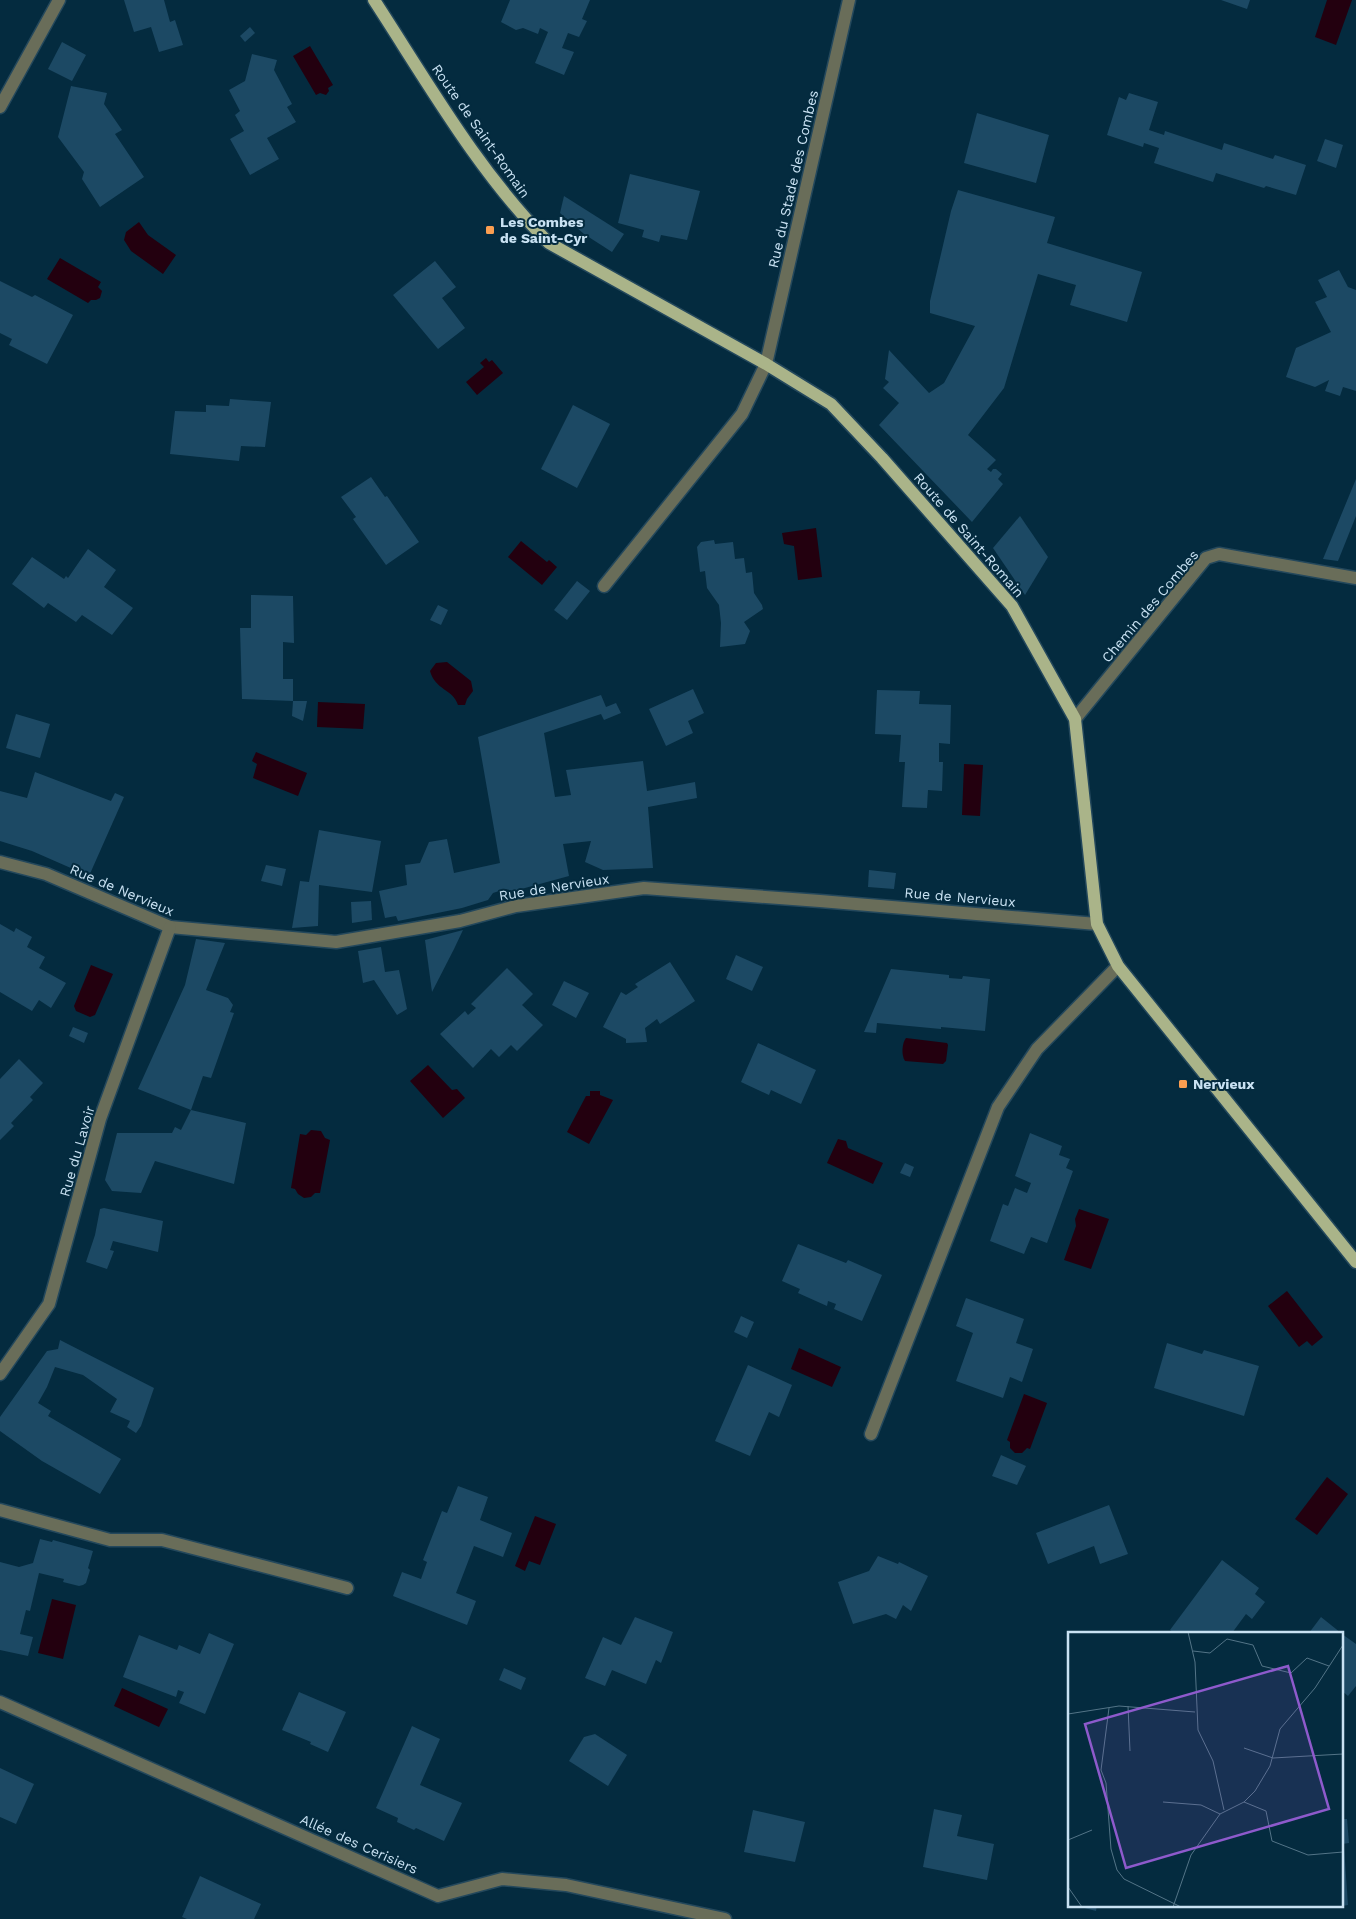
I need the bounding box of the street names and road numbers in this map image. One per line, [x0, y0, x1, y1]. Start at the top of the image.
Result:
street label: Route de Saint-Romain [429, 61, 533, 201]
street label: Rue du Stade des Combes [765, 89, 821, 269]
street label: Route de Saint-Romain [911, 470, 1027, 600]
street label: Chemin des Combes [1098, 547, 1202, 665]
street label: Rue de Nervieux [68, 861, 176, 919]
street label: Rue de Nervieux [498, 870, 610, 904]
street label: Rue de Nervieux [904, 884, 1016, 910]
street label: Rue du Lavoir [56, 1103, 98, 1198]
street label: Allée des Cerisiers [298, 1811, 420, 1877]

